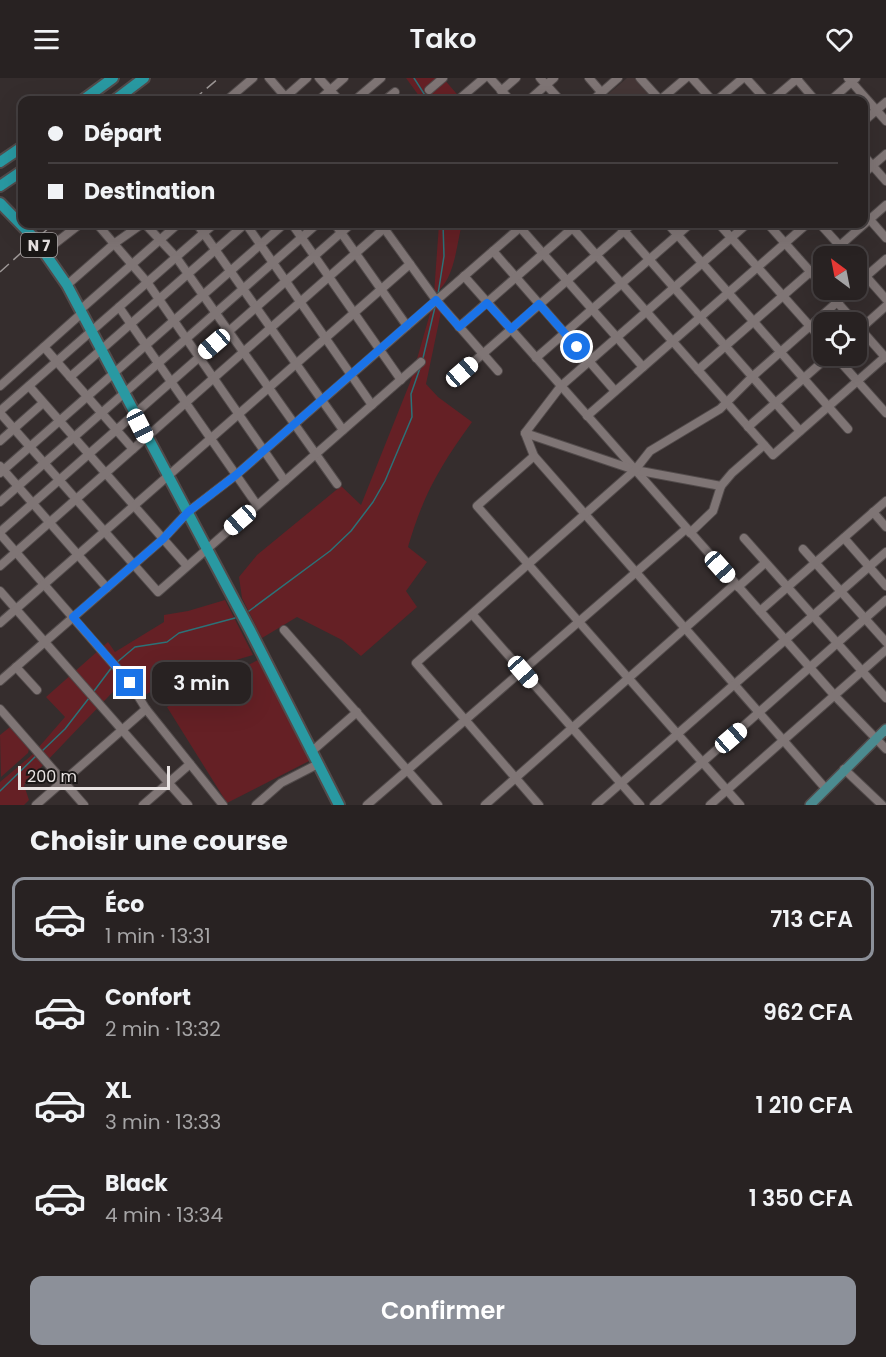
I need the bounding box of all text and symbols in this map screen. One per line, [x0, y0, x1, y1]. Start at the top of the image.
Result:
text: Tako [410, 20, 476, 57]
icon: menu [30, 23, 63, 56]
icon: heart [823, 23, 856, 56]
text: Départ [84, 118, 162, 149]
text: Destination [84, 176, 215, 207]
road number: N 7 [21, 233, 57, 257]
north arrow [813, 246, 867, 300]
map controls [813, 246, 867, 366]
button: locate [813, 312, 867, 366]
car [195, 325, 233, 363]
route start [563, 333, 590, 360]
car [443, 353, 481, 391]
car [124, 406, 156, 446]
car [221, 501, 259, 539]
car [701, 548, 739, 586]
car [504, 653, 542, 691]
callout: 3 min [151, 662, 250, 704]
route end [116, 669, 143, 696]
text: 3 min [173, 669, 230, 697]
car [712, 719, 750, 757]
scale bar [18, 763, 170, 790]
text: 200 m [27, 765, 77, 788]
text: Choisir une course [30, 822, 288, 859]
text: Éco [105, 889, 144, 920]
icon: car [33, 892, 87, 946]
text: 713 CFA [770, 904, 853, 935]
text: 1 min · 13:31 [105, 922, 211, 950]
text: Confort [105, 982, 191, 1013]
icon: car [33, 985, 87, 1039]
text: 962 CFA [763, 997, 853, 1028]
text: 2 min · 13:32 [105, 1015, 221, 1043]
text: XL [105, 1075, 131, 1106]
icon: car [33, 1078, 87, 1132]
text: 1 210 CFA [755, 1090, 853, 1121]
text: 3 min · 13:33 [105, 1108, 221, 1136]
text: Black [105, 1168, 168, 1199]
icon: car [33, 1171, 87, 1225]
text: 1 350 CFA [749, 1183, 853, 1214]
text: 4 min · 13:34 [105, 1201, 223, 1229]
button: Confirmer [30, 1276, 856, 1345]

